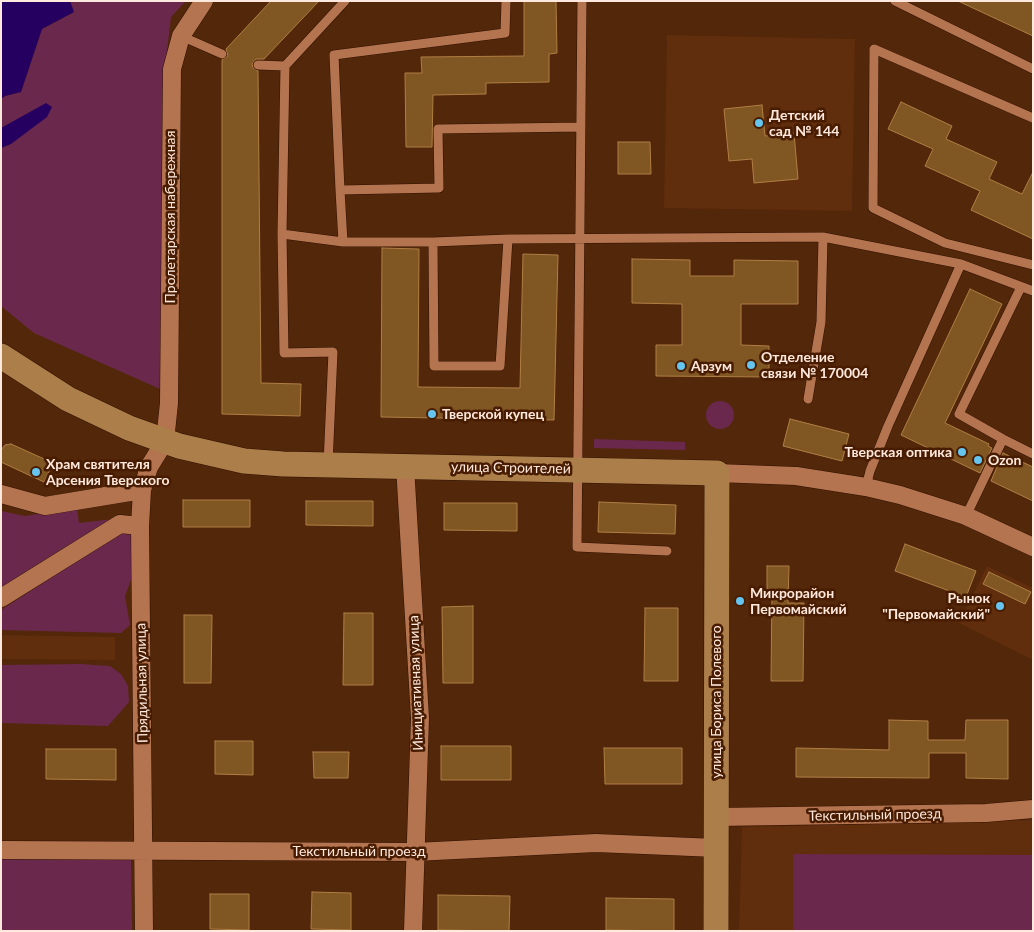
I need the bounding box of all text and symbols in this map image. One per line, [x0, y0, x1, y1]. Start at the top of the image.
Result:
place label: Детский сад № 144 [769, 107, 839, 140]
marker: Детский сад № 144 [753, 117, 765, 129]
street label: Пролетарская набережная [162, 131, 178, 303]
place label: Отделение связи № 170004 [761, 349, 868, 382]
place label: Арзум [691, 358, 732, 374]
marker: Отделение связи № 170004 [745, 359, 757, 371]
marker: Арзум [675, 360, 687, 372]
place label: Тверской купец [442, 406, 544, 422]
marker: Тверской купец [426, 408, 438, 420]
place label: Тверская оптика [845, 444, 952, 460]
marker: Тверская оптика [956, 446, 968, 458]
place label: Ozon [988, 452, 1021, 468]
marker: Ozon [972, 454, 984, 466]
place label: Храм святителя Арсения Тверского [46, 456, 170, 488]
street label: улица Строителей [451, 459, 571, 477]
marker: Храм святителя Арсения Тверского [30, 466, 42, 478]
place label: Микрорайон Первомайский [750, 585, 847, 618]
place label: Рынок "Первомайский" [882, 590, 990, 622]
marker: Микрорайон Первомайский [734, 595, 746, 607]
marker: Рынок "Первомайский" [994, 600, 1006, 612]
street label: Инициативная улица [405, 615, 427, 751]
street label: Прядильная улица [133, 623, 151, 743]
street label: улица Бориса Полевого [708, 625, 724, 779]
street label: Текстильный проезд [808, 805, 942, 825]
street label: Текстильный проезд [292, 843, 426, 859]

